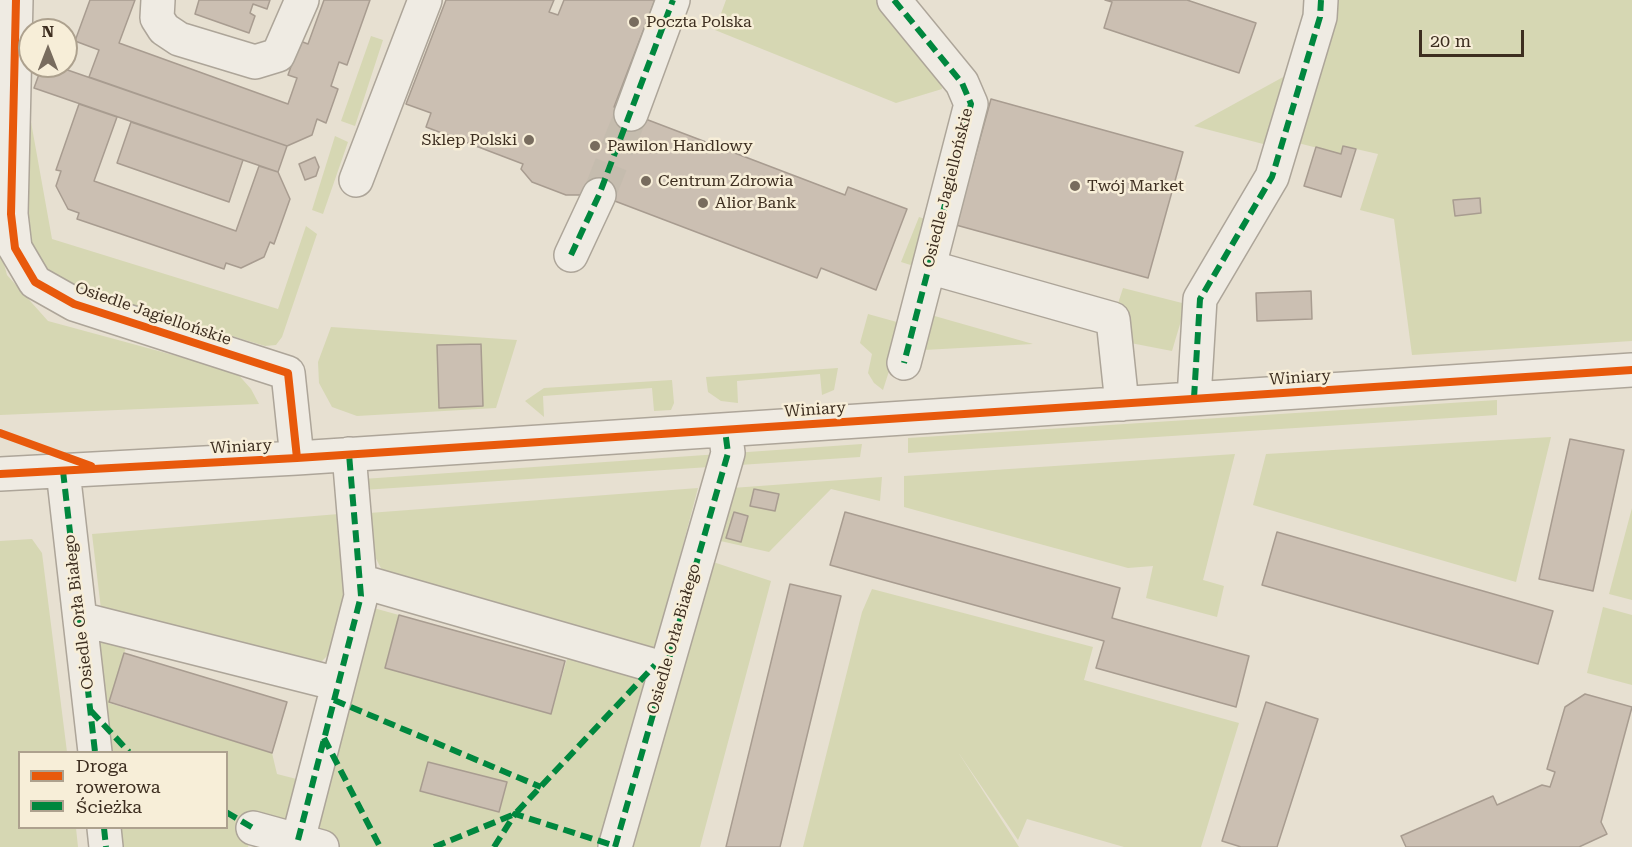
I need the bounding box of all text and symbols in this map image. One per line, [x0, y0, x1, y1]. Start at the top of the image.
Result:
place label: Poczta Polska [646, 12, 752, 32]
marker: Poczta Polska [627, 15, 641, 29]
north arrow [18, 18, 78, 78]
scale bar [1422, 18, 1527, 56]
text: N [42, 22, 54, 41]
text: 20 m [1430, 30, 1471, 51]
street label: Osiedle Jagiellońskie [919, 106, 977, 270]
place label: Sklep Polski [421, 130, 517, 150]
marker: Sklep Polski [522, 133, 536, 147]
place label: Pawilon Handlowy [607, 136, 753, 156]
marker: Pawilon Handlowy [588, 139, 602, 153]
place label: Centrum Zdrowia [658, 171, 793, 191]
marker: Centrum Zdrowia [639, 174, 653, 188]
place label: Twój Market [1087, 176, 1184, 196]
marker: Twój Market [1068, 179, 1082, 193]
place label: Alior Bank [715, 193, 796, 213]
marker: Alior Bank [696, 196, 710, 210]
street label: Osiedle Jagiellońskie [72, 278, 234, 350]
street label: Winiary [1269, 366, 1331, 390]
street label: Winiary [784, 398, 846, 422]
street label: Winiary [210, 436, 272, 458]
street label: Osiedle Orła Białego [60, 533, 98, 691]
street label: Osiedle Orła Białego [643, 561, 705, 717]
legend [18, 751, 228, 829]
text: Droga rowerowa [76, 755, 160, 797]
text: Ścieżka [76, 796, 142, 817]

